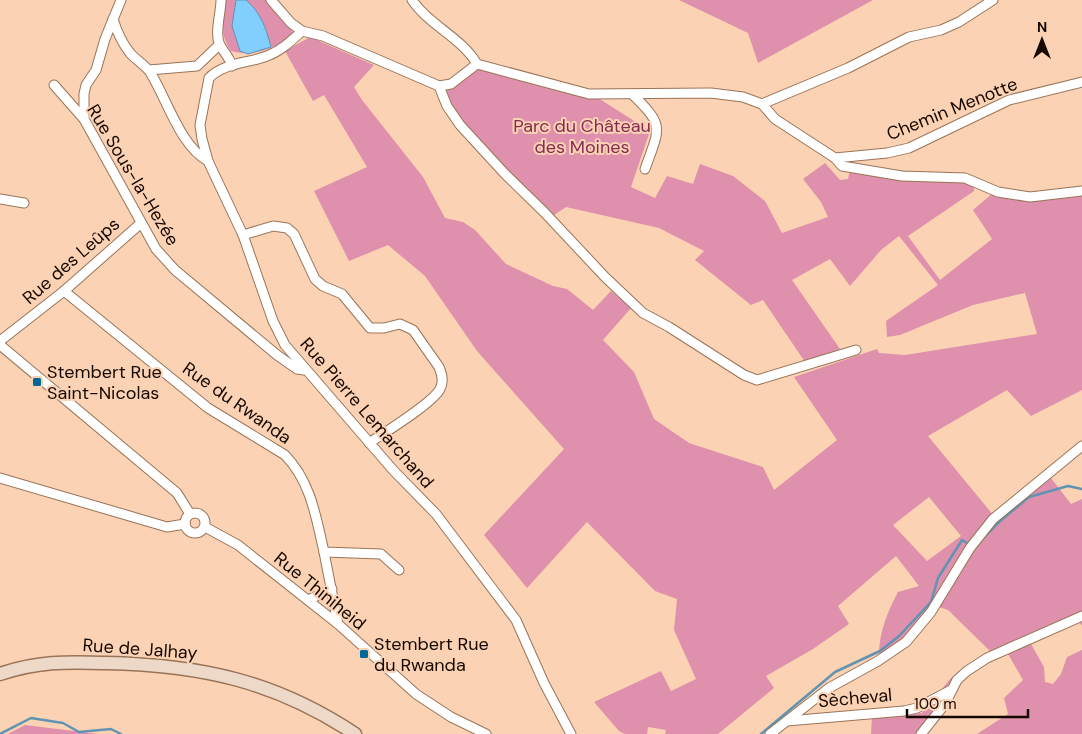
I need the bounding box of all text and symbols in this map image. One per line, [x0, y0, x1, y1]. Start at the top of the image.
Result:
north arrow [1017, 15, 1067, 65]
text: N [1037, 18, 1047, 36]
street label: Chemin Menotte [883, 72, 1021, 146]
street label: Rue Sous-la-Hezée [81, 100, 185, 250]
park label: Parc du Château des Moines [513, 114, 651, 159]
street label: Rue des Leûps [17, 212, 125, 310]
street label: Rue Pierre Lemarchand [295, 332, 439, 494]
street label: Rue du Rwanda [178, 357, 296, 449]
place label: Stembert Rue Saint-Nicolas [47, 360, 162, 405]
marker: Stembert Rue Saint-Nicolas [31, 376, 43, 388]
street label: Rue Thiniheid [269, 547, 371, 635]
place label: Stembert Rue du Rwanda [374, 632, 489, 677]
street label: Rue de Jalhay [82, 633, 198, 665]
marker: Stembert Rue du Rwanda [358, 648, 370, 660]
street label: Sècheval [817, 683, 893, 713]
scale bar [907, 686, 1028, 718]
text: 100 m [914, 694, 957, 714]

